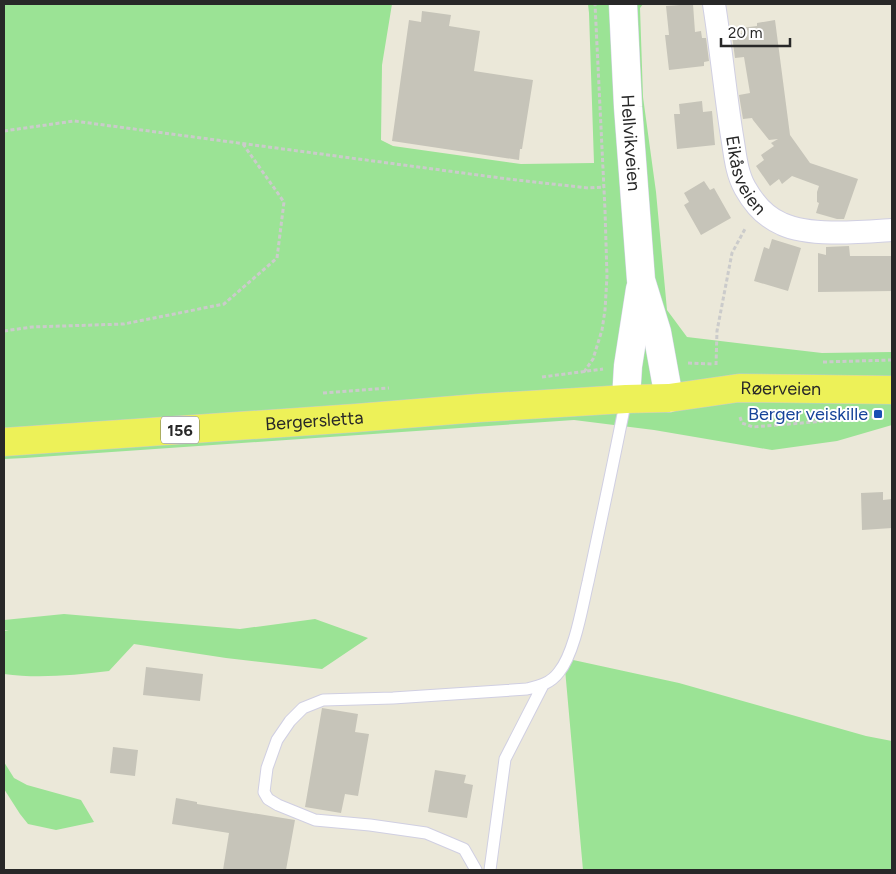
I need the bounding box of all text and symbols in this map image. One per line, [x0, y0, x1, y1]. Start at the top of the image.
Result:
scale bar [721, 15, 790, 47]
text: 20 m [728, 24, 762, 42]
street label: Hellvikveien [616, 94, 645, 192]
street label: Eikåsveien [721, 134, 771, 219]
street label: Røerveien [740, 377, 821, 400]
place label: Berger veiskille [748, 403, 868, 425]
street label: Bergersletta [264, 406, 364, 435]
marker: Berger veiskille [872, 408, 884, 420]
road number: 156 [161, 416, 199, 444]

